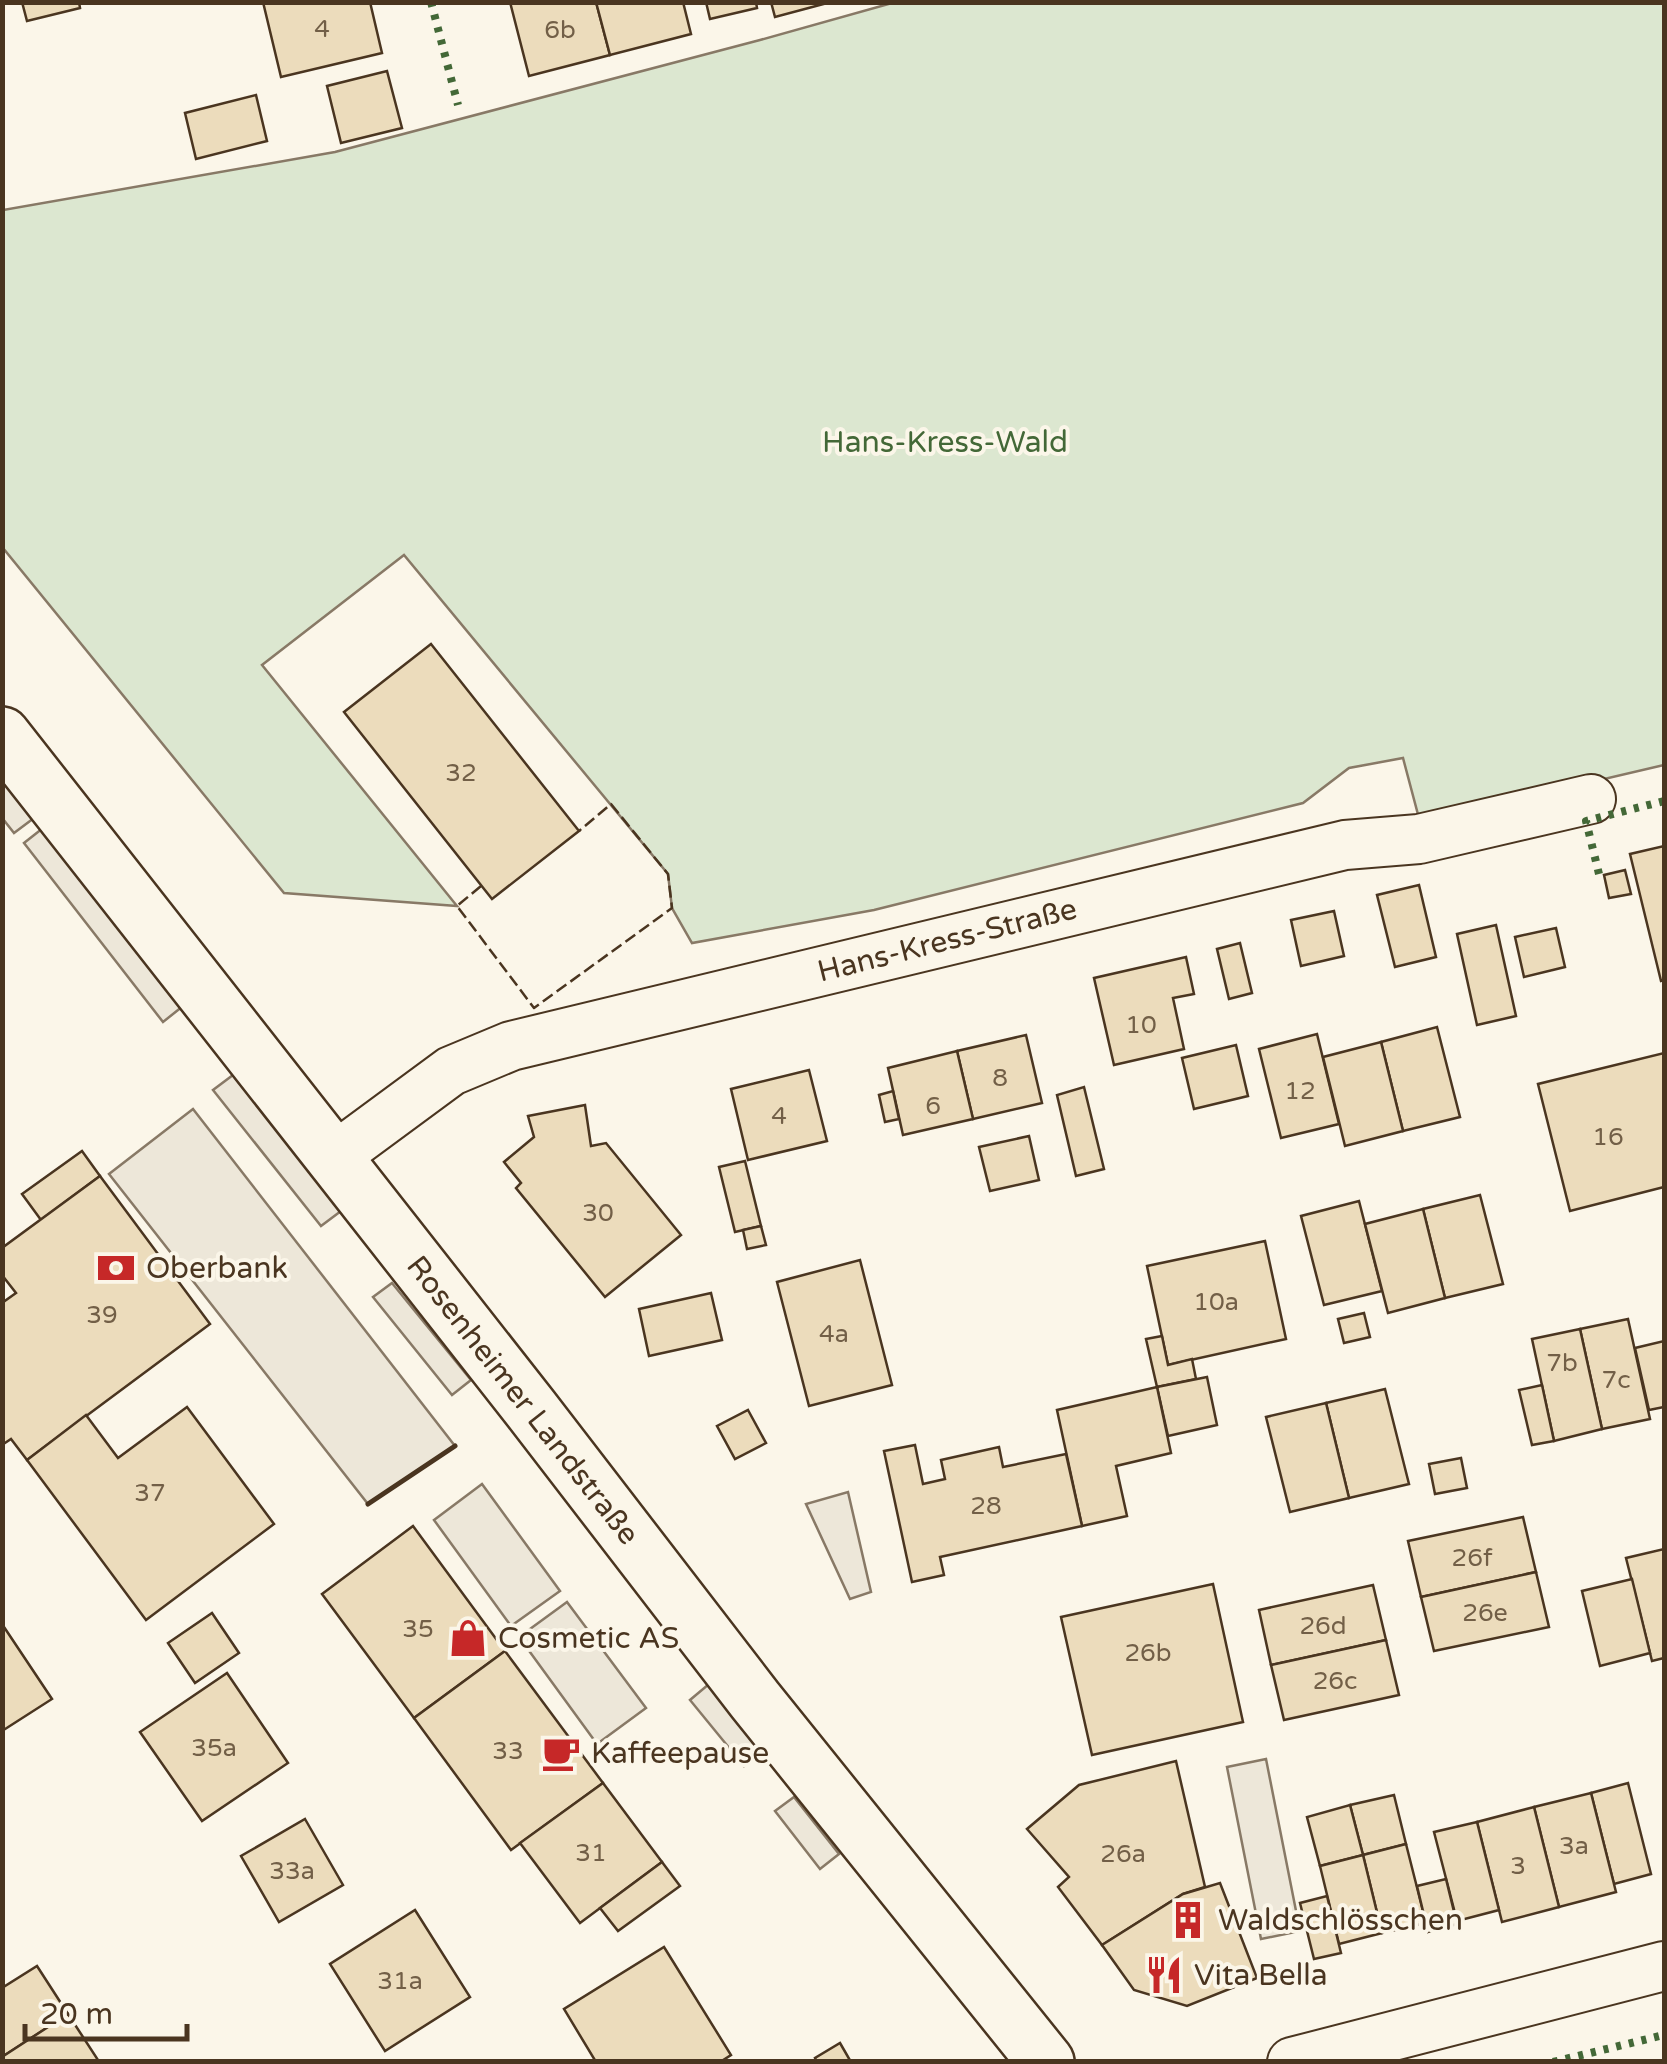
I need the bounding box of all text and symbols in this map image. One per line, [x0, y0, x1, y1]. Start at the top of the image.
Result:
house number: 4 [314, 14, 330, 44]
house number: 6b [544, 15, 576, 45]
park label: Hans-Kress-Wald [822, 424, 1068, 461]
house number: 32 [445, 758, 477, 788]
street label: Hans-Kress-Straße [814, 890, 1081, 991]
house number: 10 [1125, 1010, 1157, 1040]
house number: 8 [992, 1063, 1008, 1093]
house number: 12 [1284, 1076, 1316, 1106]
house number: 6 [925, 1091, 941, 1121]
house number: 4 [771, 1101, 787, 1131]
house number: 16 [1592, 1122, 1624, 1152]
house number: 30 [582, 1198, 614, 1228]
bank icon: Oberbank [95, 1247, 137, 1289]
street label: Rosenheimer Landstraße [398, 1248, 647, 1552]
place label: Oberbank [146, 1250, 288, 1287]
house number: 10a [1193, 1287, 1239, 1317]
house number: 39 [86, 1300, 118, 1330]
house number: 4a [819, 1319, 849, 1349]
house number: 7b [1546, 1348, 1578, 1378]
house number: 7c [1601, 1365, 1631, 1395]
house number: 37 [134, 1478, 166, 1508]
house number: 28 [970, 1491, 1002, 1521]
house number: 26f [1452, 1543, 1493, 1573]
house number: 26e [1462, 1598, 1508, 1628]
house number: 26d [1299, 1611, 1347, 1641]
house number: 35 [402, 1614, 434, 1644]
shop icon: Cosmetic AS [447, 1617, 489, 1659]
place label: Cosmetic AS [498, 1620, 679, 1657]
house number: 26b [1124, 1638, 1172, 1668]
house number: 26c [1313, 1666, 1357, 1696]
cafe icon: Kaffeepause [540, 1732, 582, 1774]
house number: 35a [191, 1733, 237, 1763]
place label: Kaffeepause [591, 1735, 769, 1772]
house number: 33 [492, 1736, 524, 1766]
house number: 3a [1559, 1831, 1589, 1861]
house number: 31 [575, 1838, 607, 1868]
house number: 26a [1100, 1839, 1146, 1869]
house number: 3 [1510, 1851, 1526, 1881]
house number: 33a [269, 1856, 315, 1886]
building icon: Waldschlösschen [1167, 1899, 1209, 1941]
place label: Waldschlösschen [1218, 1902, 1463, 1939]
restaurant icon: Vita Bella [1143, 1954, 1185, 1996]
place label: Vita Bella [1194, 1957, 1328, 1994]
house number: 31a [377, 1966, 423, 1996]
scale bar [25, 1979, 188, 2041]
text: 20 m [40, 1996, 113, 2033]

